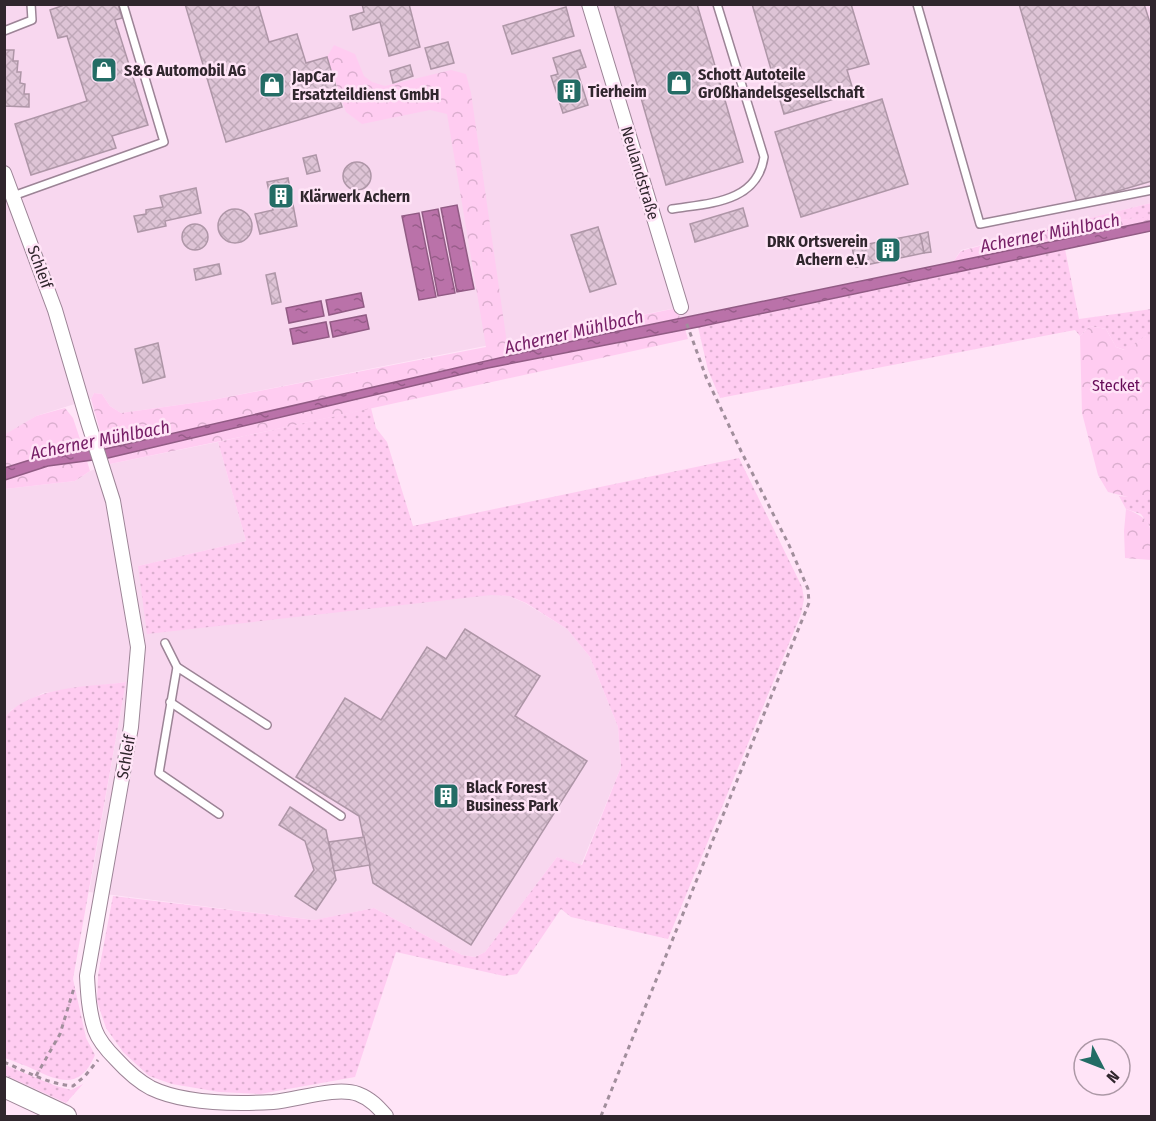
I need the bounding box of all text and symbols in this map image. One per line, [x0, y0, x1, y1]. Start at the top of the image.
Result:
shop icon: S&G Automobil AG [89, 55, 119, 85]
place label: S&G Automobil AG [124, 61, 246, 80]
place label: Schott Autoteile Gr0ßhandelsgesellschaft [698, 65, 865, 102]
place label: JapCar Ersatzteildienst GmbH [291, 67, 440, 104]
shop icon: Schott Autoteile Gr0ßhandelsgesellschaft [664, 68, 694, 98]
shop icon: JapCar Ersatzteildienst GmbH [257, 70, 287, 100]
building icon: Tierheim [554, 76, 584, 106]
place label: Tierheim [588, 82, 647, 101]
street label: Neulandstraße [617, 124, 663, 222]
building icon: Klärwerk Achern [266, 181, 296, 211]
place label: Klärwerk Achern [300, 187, 410, 206]
water label: Acherner Mühlbach [977, 209, 1122, 257]
place label: DRK Ortsverein Achern e.V. [767, 232, 868, 269]
building icon: DRK Ortsverein Achern e.V. [873, 235, 903, 265]
street label: Schleif [24, 243, 57, 292]
water label: Acherner Mühlbach [502, 305, 645, 359]
park label: Stecket [1092, 376, 1141, 395]
water label: Acherner Mühlbach [27, 416, 172, 464]
street label: Schleif [113, 733, 139, 780]
place label: Black Forest Business Park [466, 778, 559, 815]
building icon: Black Forest Business Park [431, 781, 461, 811]
north arrow [1072, 1037, 1132, 1097]
text: N [1103, 1067, 1123, 1087]

